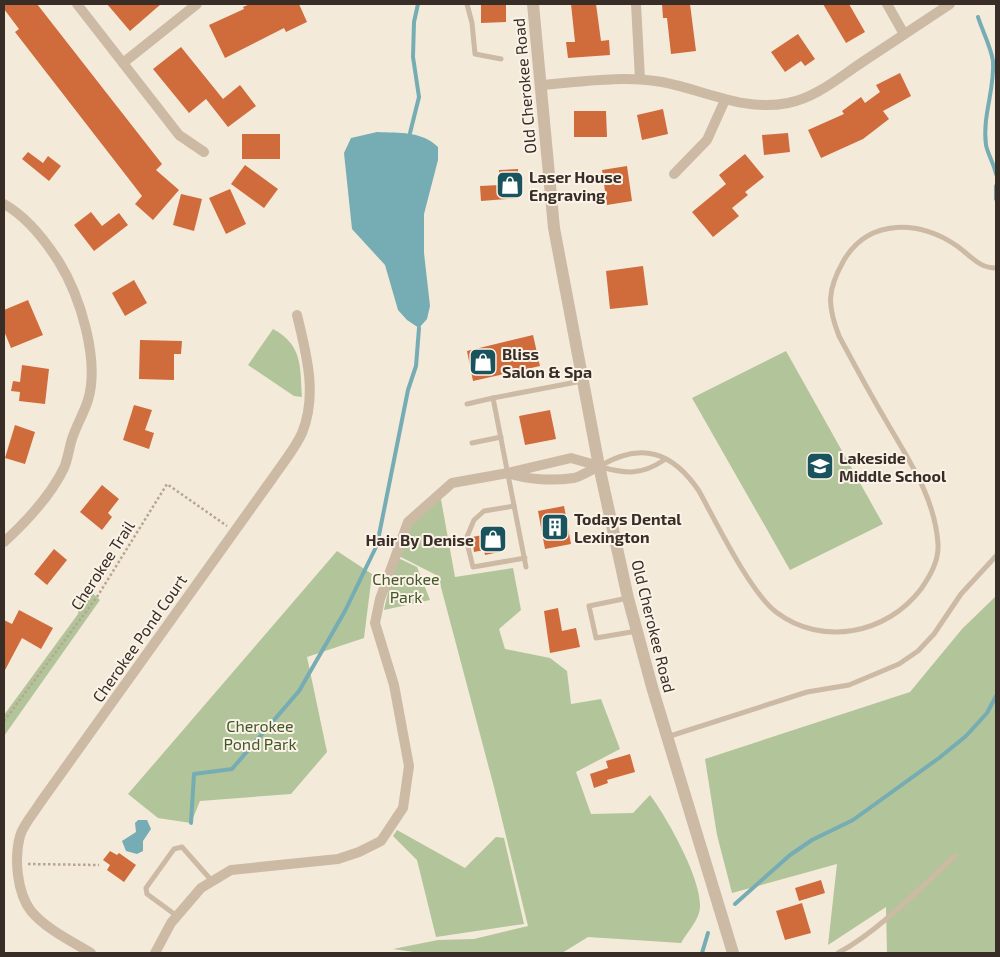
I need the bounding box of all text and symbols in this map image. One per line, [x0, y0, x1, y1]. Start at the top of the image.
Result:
street label: Old Cherokee Road [509, 17, 539, 155]
place label: Laser House Engraving [529, 167, 622, 204]
shop icon: Laser House Engraving [495, 170, 525, 200]
place label: Bliss Salon & Spa [502, 344, 592, 381]
shop icon: Bliss Salon & Spa [468, 347, 498, 377]
place label: Lakeside Middle School [839, 448, 947, 485]
school or university icon: Lakeside Middle School [805, 451, 835, 481]
place label: Todays Dental Lexington [574, 509, 682, 546]
building icon: Todays Dental Lexington [540, 512, 570, 542]
street label: Cherokee Trail [66, 517, 138, 613]
shop icon: Hair By Denise [478, 524, 508, 554]
place label: Hair By Denise [366, 530, 474, 550]
street label: Old Cherokee Road [628, 558, 680, 694]
park label: Cherokee Park [372, 569, 440, 606]
street label: Cherokee Pond Court [88, 571, 190, 705]
park label: Cherokee Pond Park [223, 716, 297, 753]

